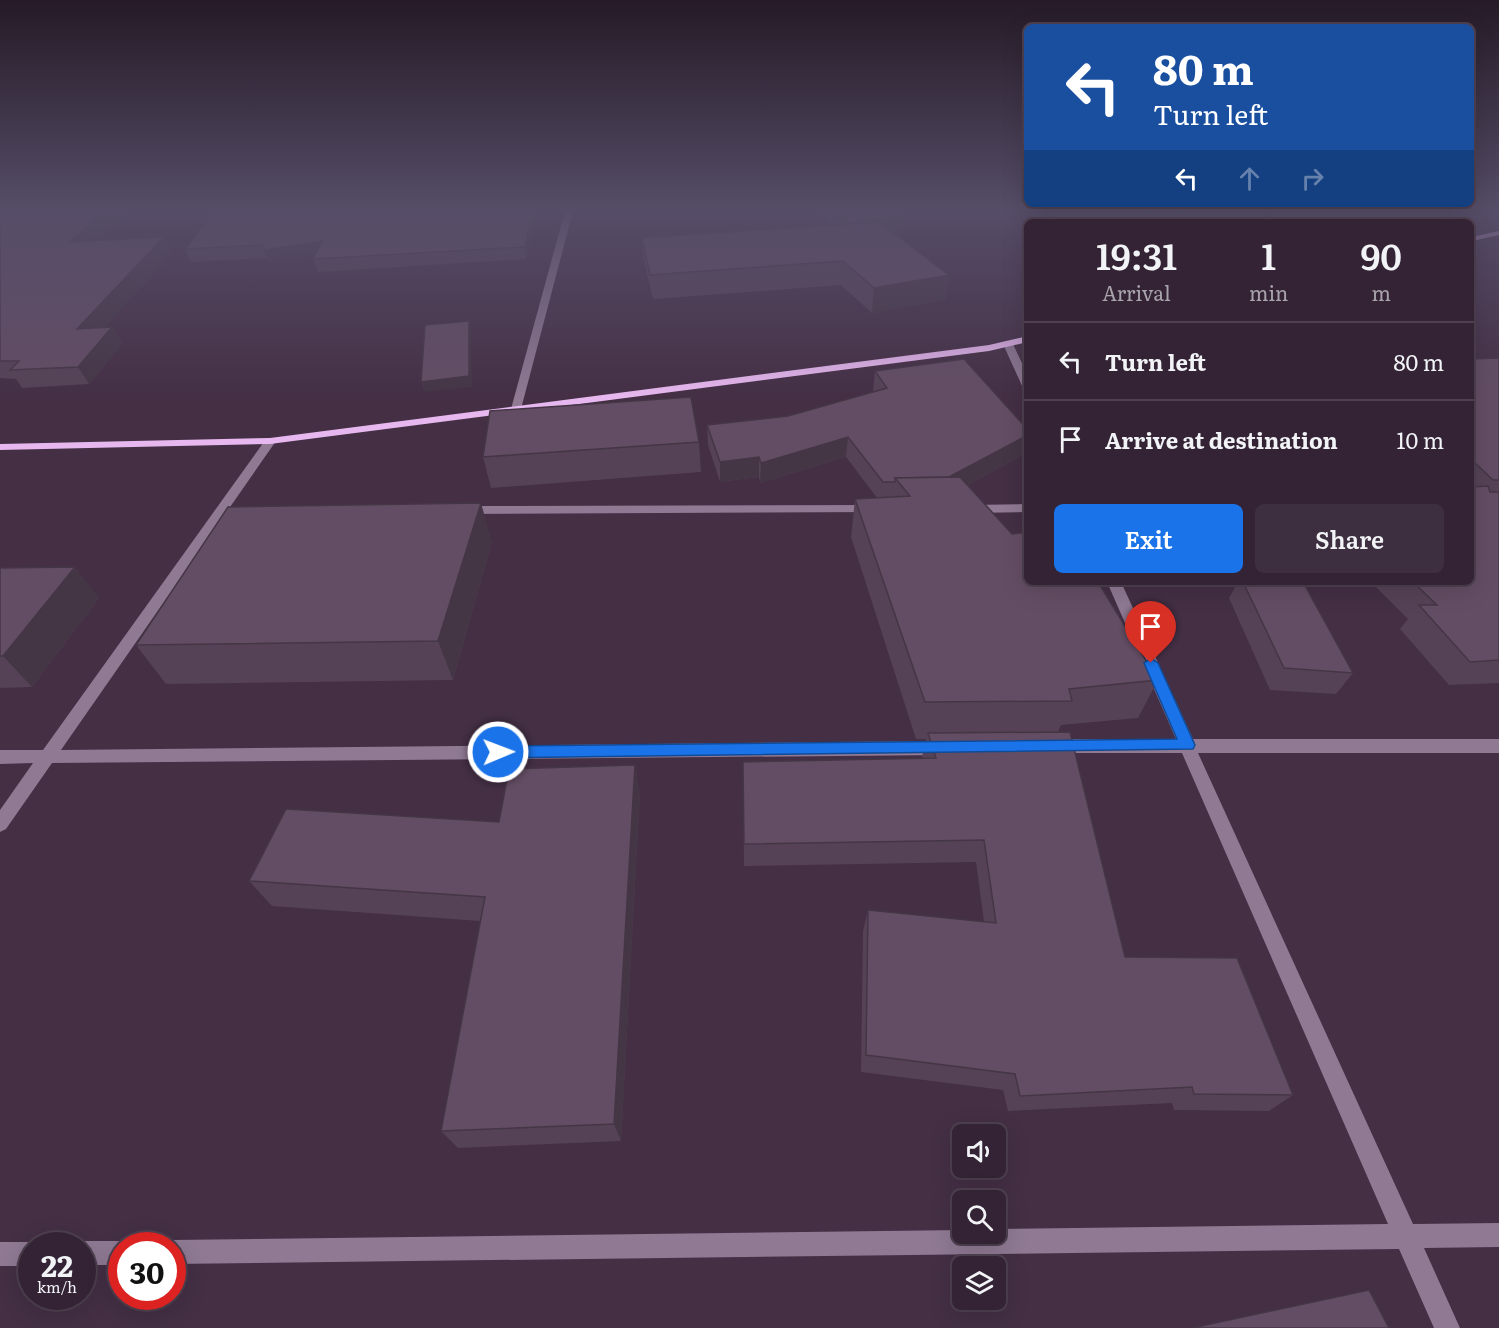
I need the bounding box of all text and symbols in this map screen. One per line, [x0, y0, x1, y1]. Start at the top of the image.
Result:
text: 80 m [1153, 36, 1254, 98]
icon: left [1054, 48, 1132, 126]
text: Turn left [1153, 93, 1268, 133]
icon: left [1170, 162, 1203, 195]
icon: ahead [1233, 162, 1266, 195]
icon: right [1296, 162, 1329, 195]
text: 19:31 [1096, 228, 1177, 281]
text: 1 [1261, 228, 1276, 281]
text: 90 [1360, 228, 1402, 281]
text: Arrival [1102, 277, 1171, 307]
text: min [1249, 277, 1288, 307]
text: m [1371, 277, 1391, 307]
icon: left [1054, 345, 1087, 378]
text: Turn left [1105, 345, 1206, 378]
text: 80 m [1393, 345, 1444, 378]
icon: arrive [1054, 423, 1087, 456]
text: Arrive at destination [1105, 423, 1338, 456]
text: 10 m [1397, 423, 1444, 456]
button: Exit [1054, 504, 1243, 573]
button: Share [1255, 504, 1444, 573]
pin [1125, 601, 1176, 663]
icon: arrive [1134, 610, 1167, 643]
position arrow [466, 720, 530, 784]
map controls [952, 1124, 1006, 1310]
button: sound [952, 1124, 1006, 1178]
button: search [952, 1190, 1006, 1244]
speed limit sign: 30 [108, 1232, 186, 1310]
text: 22 [41, 1242, 73, 1286]
button: layers [952, 1256, 1006, 1310]
text: km/h [37, 1275, 77, 1298]

